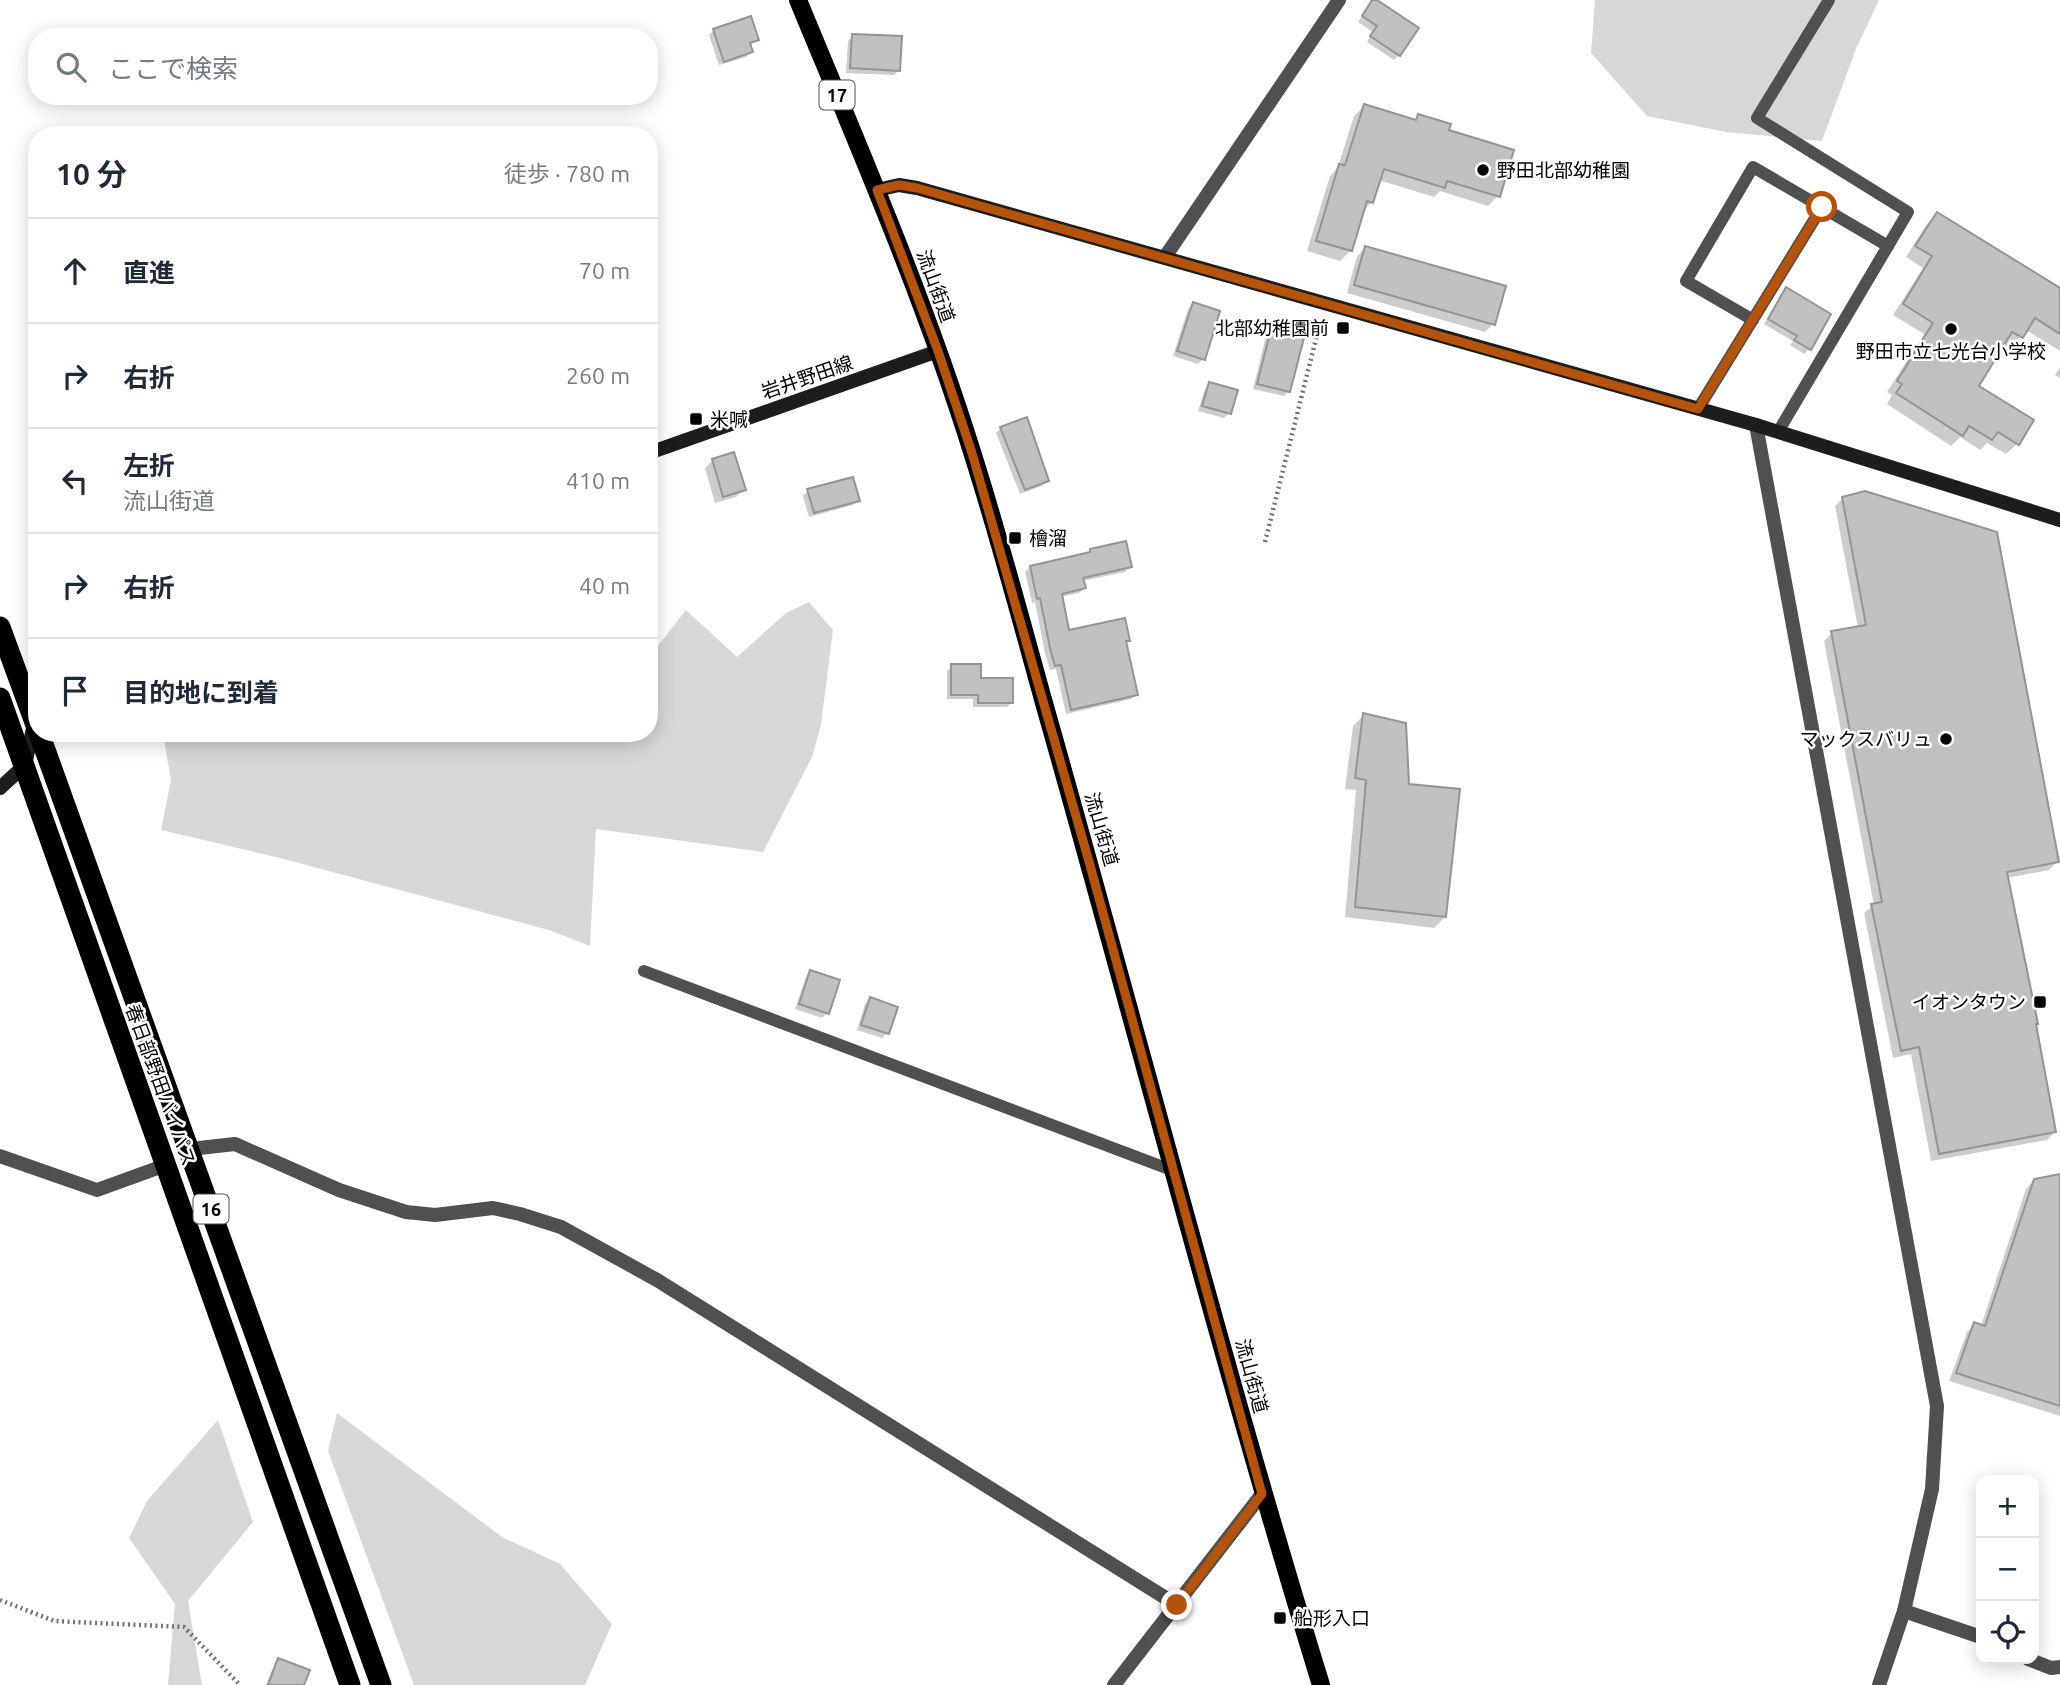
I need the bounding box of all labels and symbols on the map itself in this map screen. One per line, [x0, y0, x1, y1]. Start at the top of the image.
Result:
road number: 17 [820, 80, 854, 110]
place label: 野田北部幼稚園 [1497, 159, 1630, 181]
marker: 野田北部幼稚園 [1475, 162, 1491, 178]
route start [1806, 191, 1837, 222]
street label: 流山街道 [913, 247, 959, 325]
place label: 北部幼稚園前 [1215, 317, 1329, 339]
marker: 北部幼稚園前 [1335, 320, 1351, 336]
marker: 野田市立七光台小学校 [1943, 321, 1959, 337]
place label: 野田市立七光台小学校 [1856, 340, 2046, 362]
street label: 岩井野田線 [758, 351, 856, 403]
place label: 米喊 [710, 408, 748, 430]
marker: 米喊 [688, 411, 704, 427]
place label: 檜溜 [1029, 527, 1067, 549]
marker: 檜溜 [1007, 530, 1023, 546]
place label: マックスバリュ [1800, 728, 1932, 750]
marker: マックスバリュ [1938, 731, 1954, 747]
street label: 流山街道 [1081, 789, 1123, 869]
place label: イオンタウン [1912, 991, 2026, 1013]
marker: イオンタウン [2032, 994, 2048, 1010]
street label: 春日部野田バイパス [121, 1001, 201, 1169]
road number: 16 [194, 1194, 228, 1224]
street label: 流山街道 [1232, 1336, 1272, 1416]
route end [1161, 1589, 1192, 1620]
place label: 船形入口 [1294, 1607, 1370, 1629]
marker: 船形入口 [1272, 1610, 1288, 1626]

